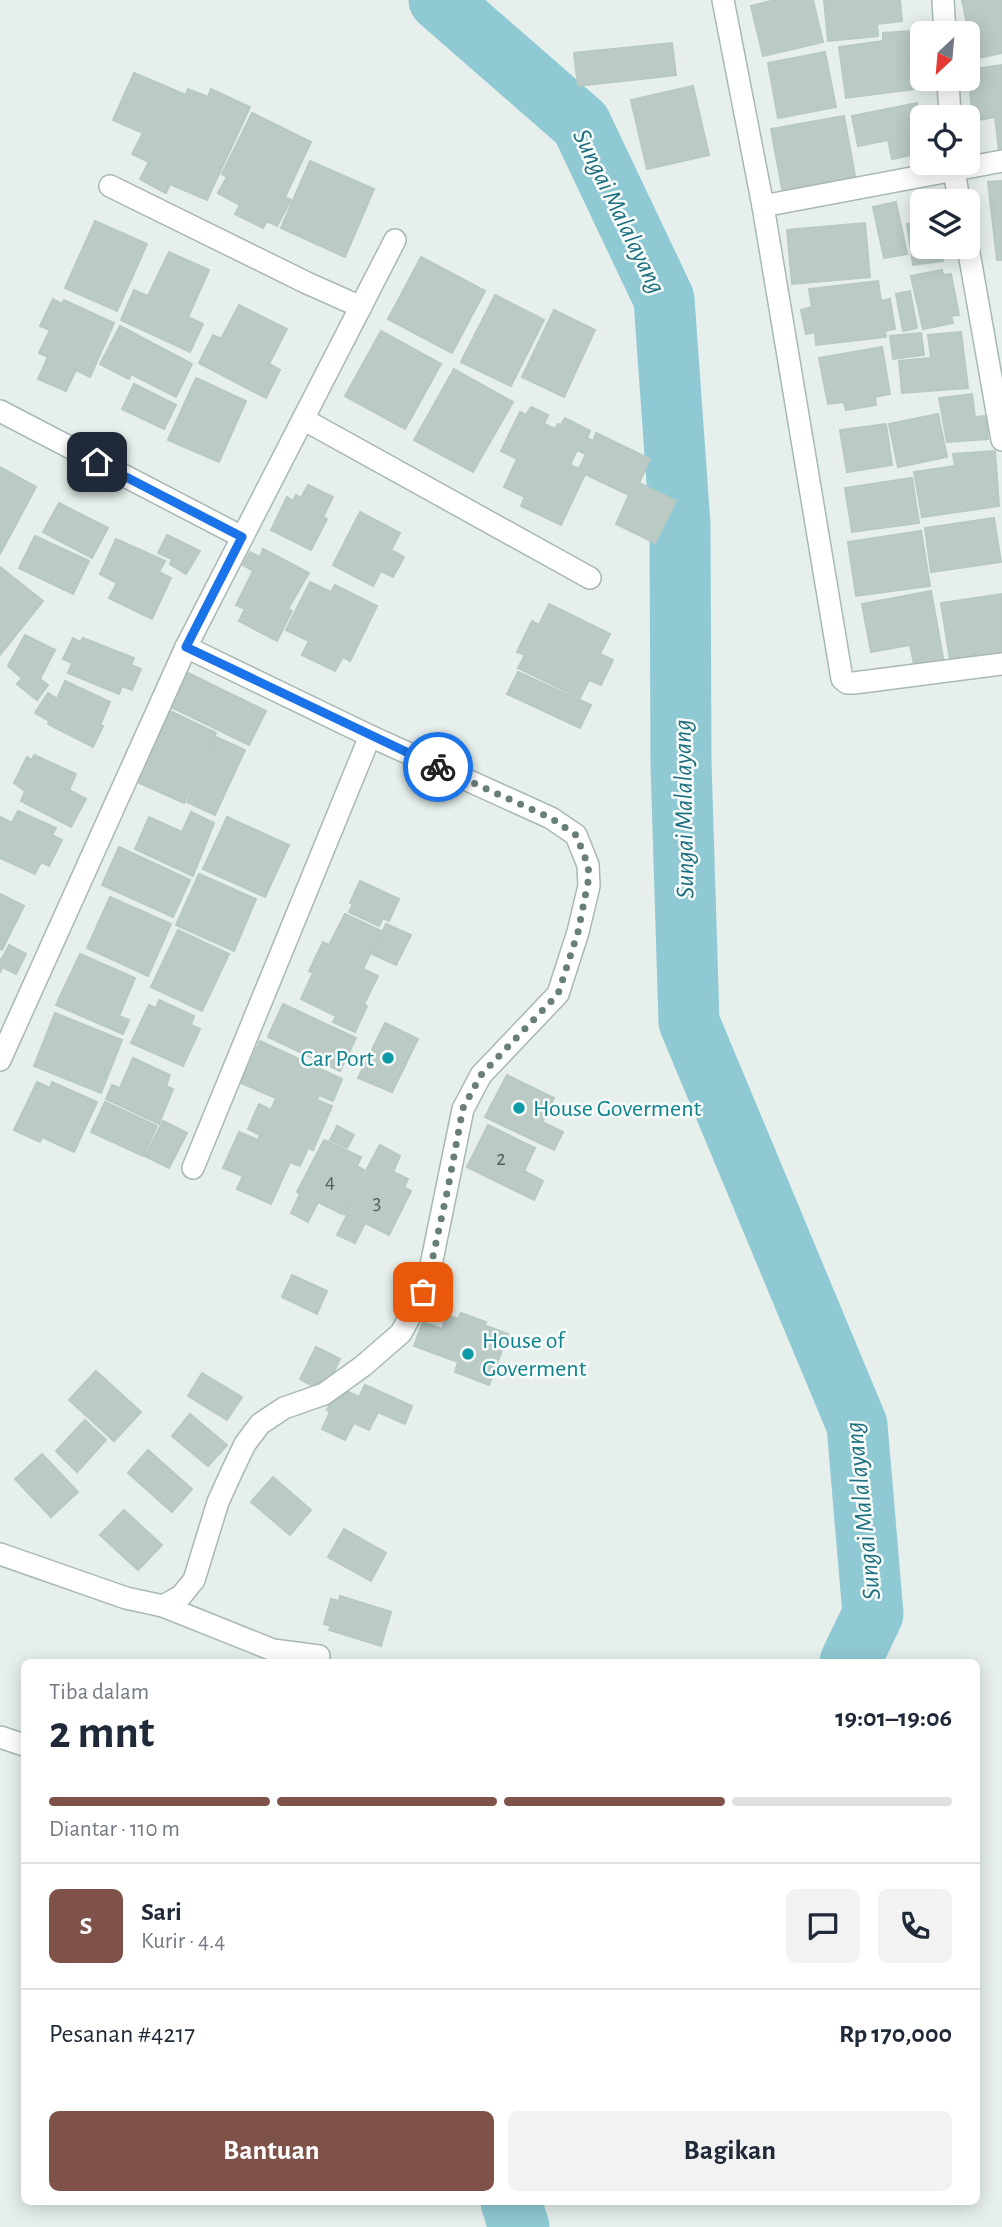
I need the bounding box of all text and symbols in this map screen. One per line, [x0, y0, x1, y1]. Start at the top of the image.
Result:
north arrow [910, 21, 980, 91]
map controls [910, 21, 980, 259]
button: locate [910, 105, 980, 175]
water label: Sungai Malalayang [568, 125, 670, 298]
button: layers [910, 189, 980, 259]
pin [67, 432, 127, 492]
icon: home [78, 443, 116, 481]
water label: Sungai Malalayang [669, 719, 699, 899]
courier [403, 732, 473, 802]
icon: bike [419, 748, 457, 786]
place label: Car Port [301, 1047, 374, 1071]
marker: Car Port [380, 1050, 396, 1066]
place label: House Goverment [533, 1097, 702, 1121]
marker: House Goverment [511, 1100, 527, 1116]
house number: 2 [496, 1148, 506, 1169]
house number: 4 [325, 1171, 335, 1192]
house number: 3 [373, 1192, 381, 1213]
pin [393, 1262, 453, 1322]
icon: bag [404, 1273, 442, 1311]
place label: House of Goverment [482, 1329, 587, 1381]
marker: House of Goverment [460, 1346, 476, 1362]
water label: Sungai Malalayang [841, 1420, 885, 1602]
text: Tiba dalam [49, 1681, 149, 1704]
text: 19:01–19:06 [835, 1705, 952, 1731]
text: 2 mnt [49, 1710, 154, 1756]
text: Diantar · 110 m [49, 1818, 180, 1841]
button: chat [786, 1889, 860, 1963]
button: phone [878, 1889, 952, 1963]
text: Sari [141, 1899, 182, 1925]
text: S [80, 1913, 92, 1939]
text: Kurir · 4.4 [141, 1930, 225, 1953]
text: Pesanan #4217 [49, 2021, 195, 2047]
text: Rp 170,000 [839, 2021, 952, 2047]
button: Bantuan [49, 2111, 494, 2191]
button: Bagikan [508, 2111, 952, 2191]

